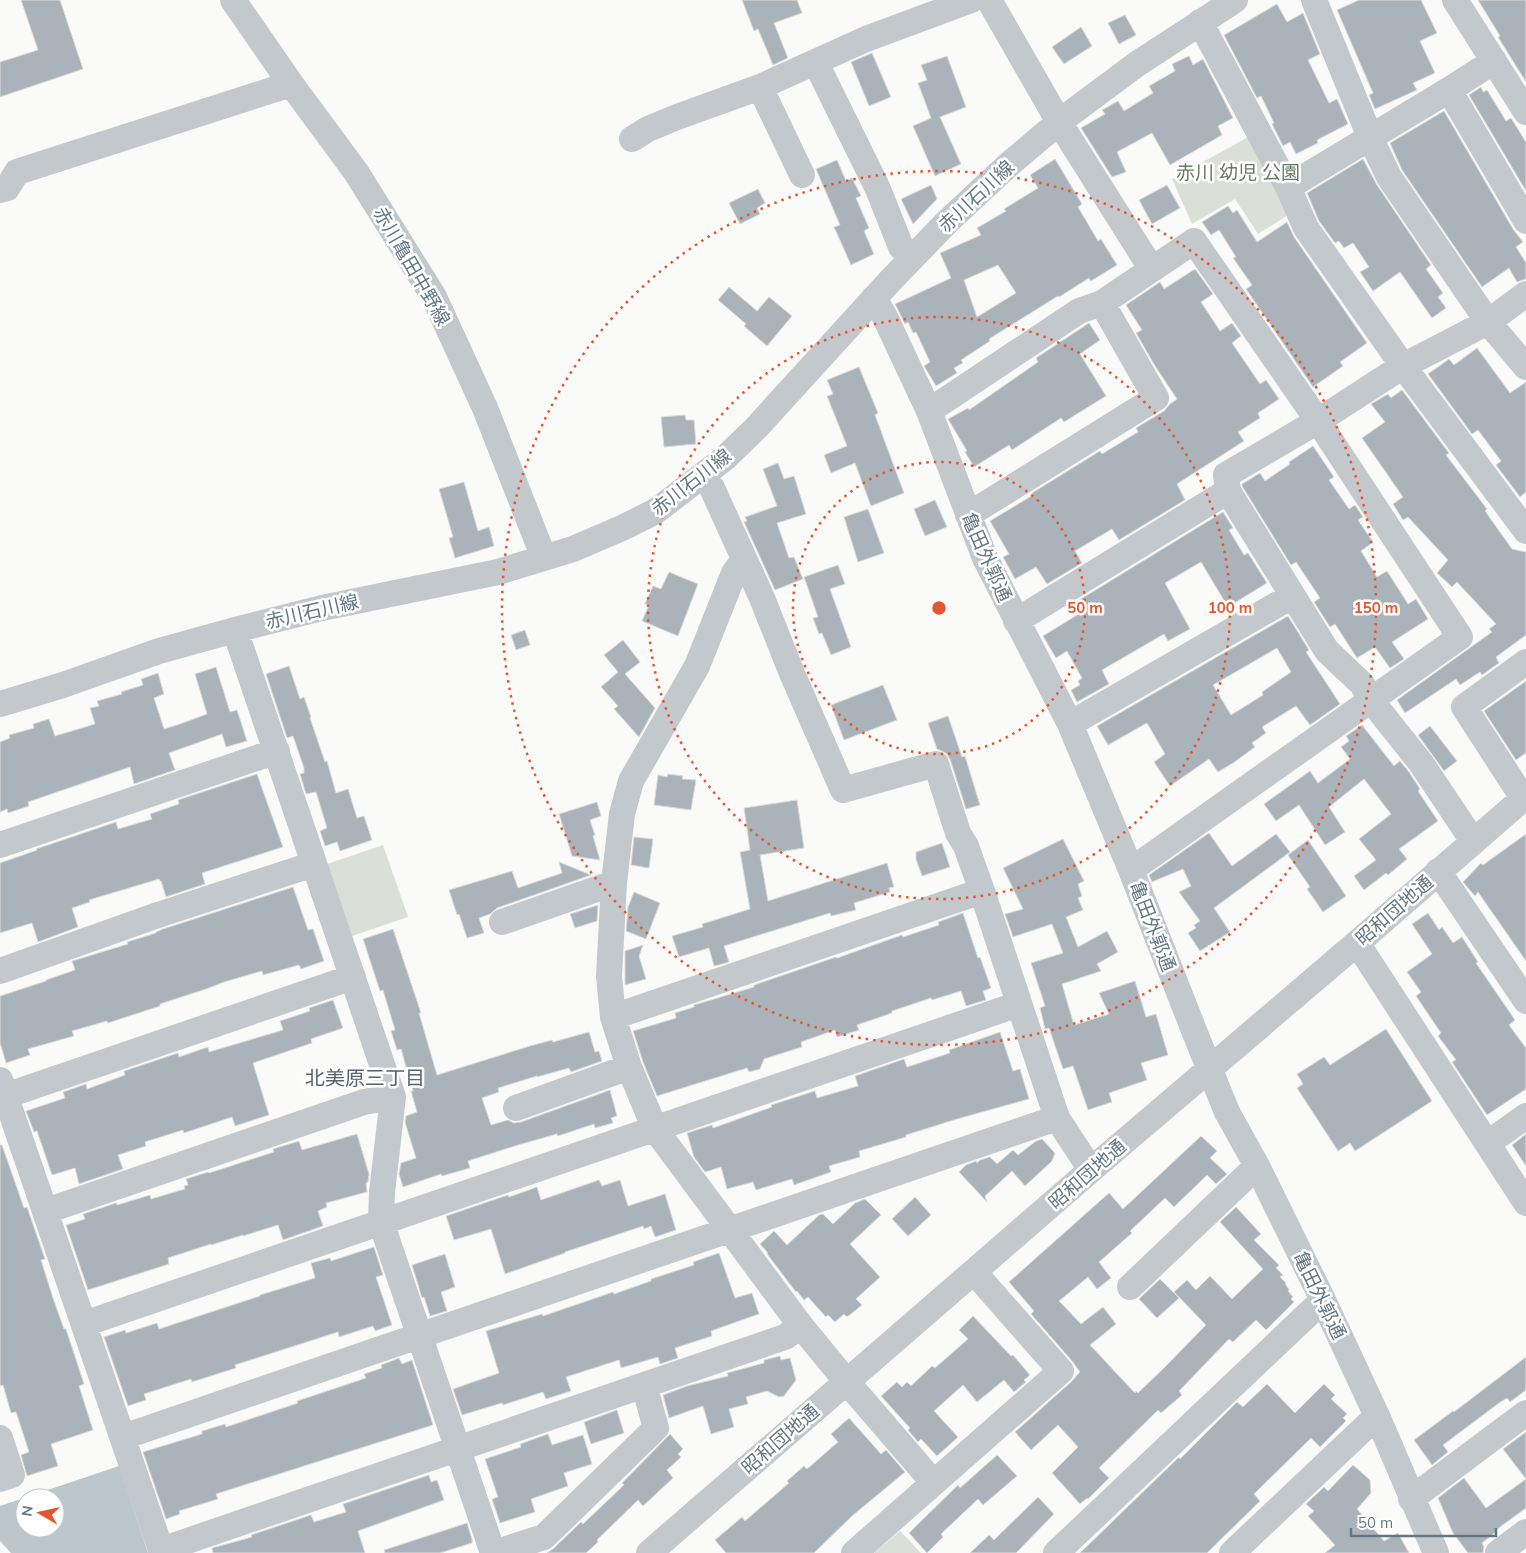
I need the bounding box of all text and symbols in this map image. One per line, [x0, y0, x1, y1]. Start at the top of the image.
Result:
street label: 赤川石川線 [933, 155, 1019, 237]
park label: 赤川 幼児 公園 [1176, 160, 1300, 184]
street label: 赤川亀田中野線 [368, 202, 456, 330]
street label: 赤川石川線 [646, 443, 736, 521]
street label: 亀田外郭通 [957, 509, 1017, 605]
street label: 赤川石川線 [263, 589, 361, 633]
text: 50 m [1067, 598, 1103, 617]
text: 100 m [1208, 598, 1252, 617]
text: 150 m [1354, 598, 1398, 617]
centre of rings [930, 599, 948, 617]
street label: 昭和団地通 [1350, 870, 1438, 950]
street label: 亀田外郭通 [1125, 877, 1181, 975]
district label: 北美原三丁目 [305, 1065, 425, 1090]
street label: 昭和団地通 [1043, 1134, 1131, 1214]
street label: 亀田外郭通 [1288, 1247, 1352, 1343]
street label: 昭和団地通 [736, 1399, 824, 1479]
north arrow [15, 1488, 65, 1538]
text: N [17, 1504, 37, 1518]
scale bar [1351, 1506, 1496, 1538]
text: 50 m [1358, 1513, 1393, 1532]

